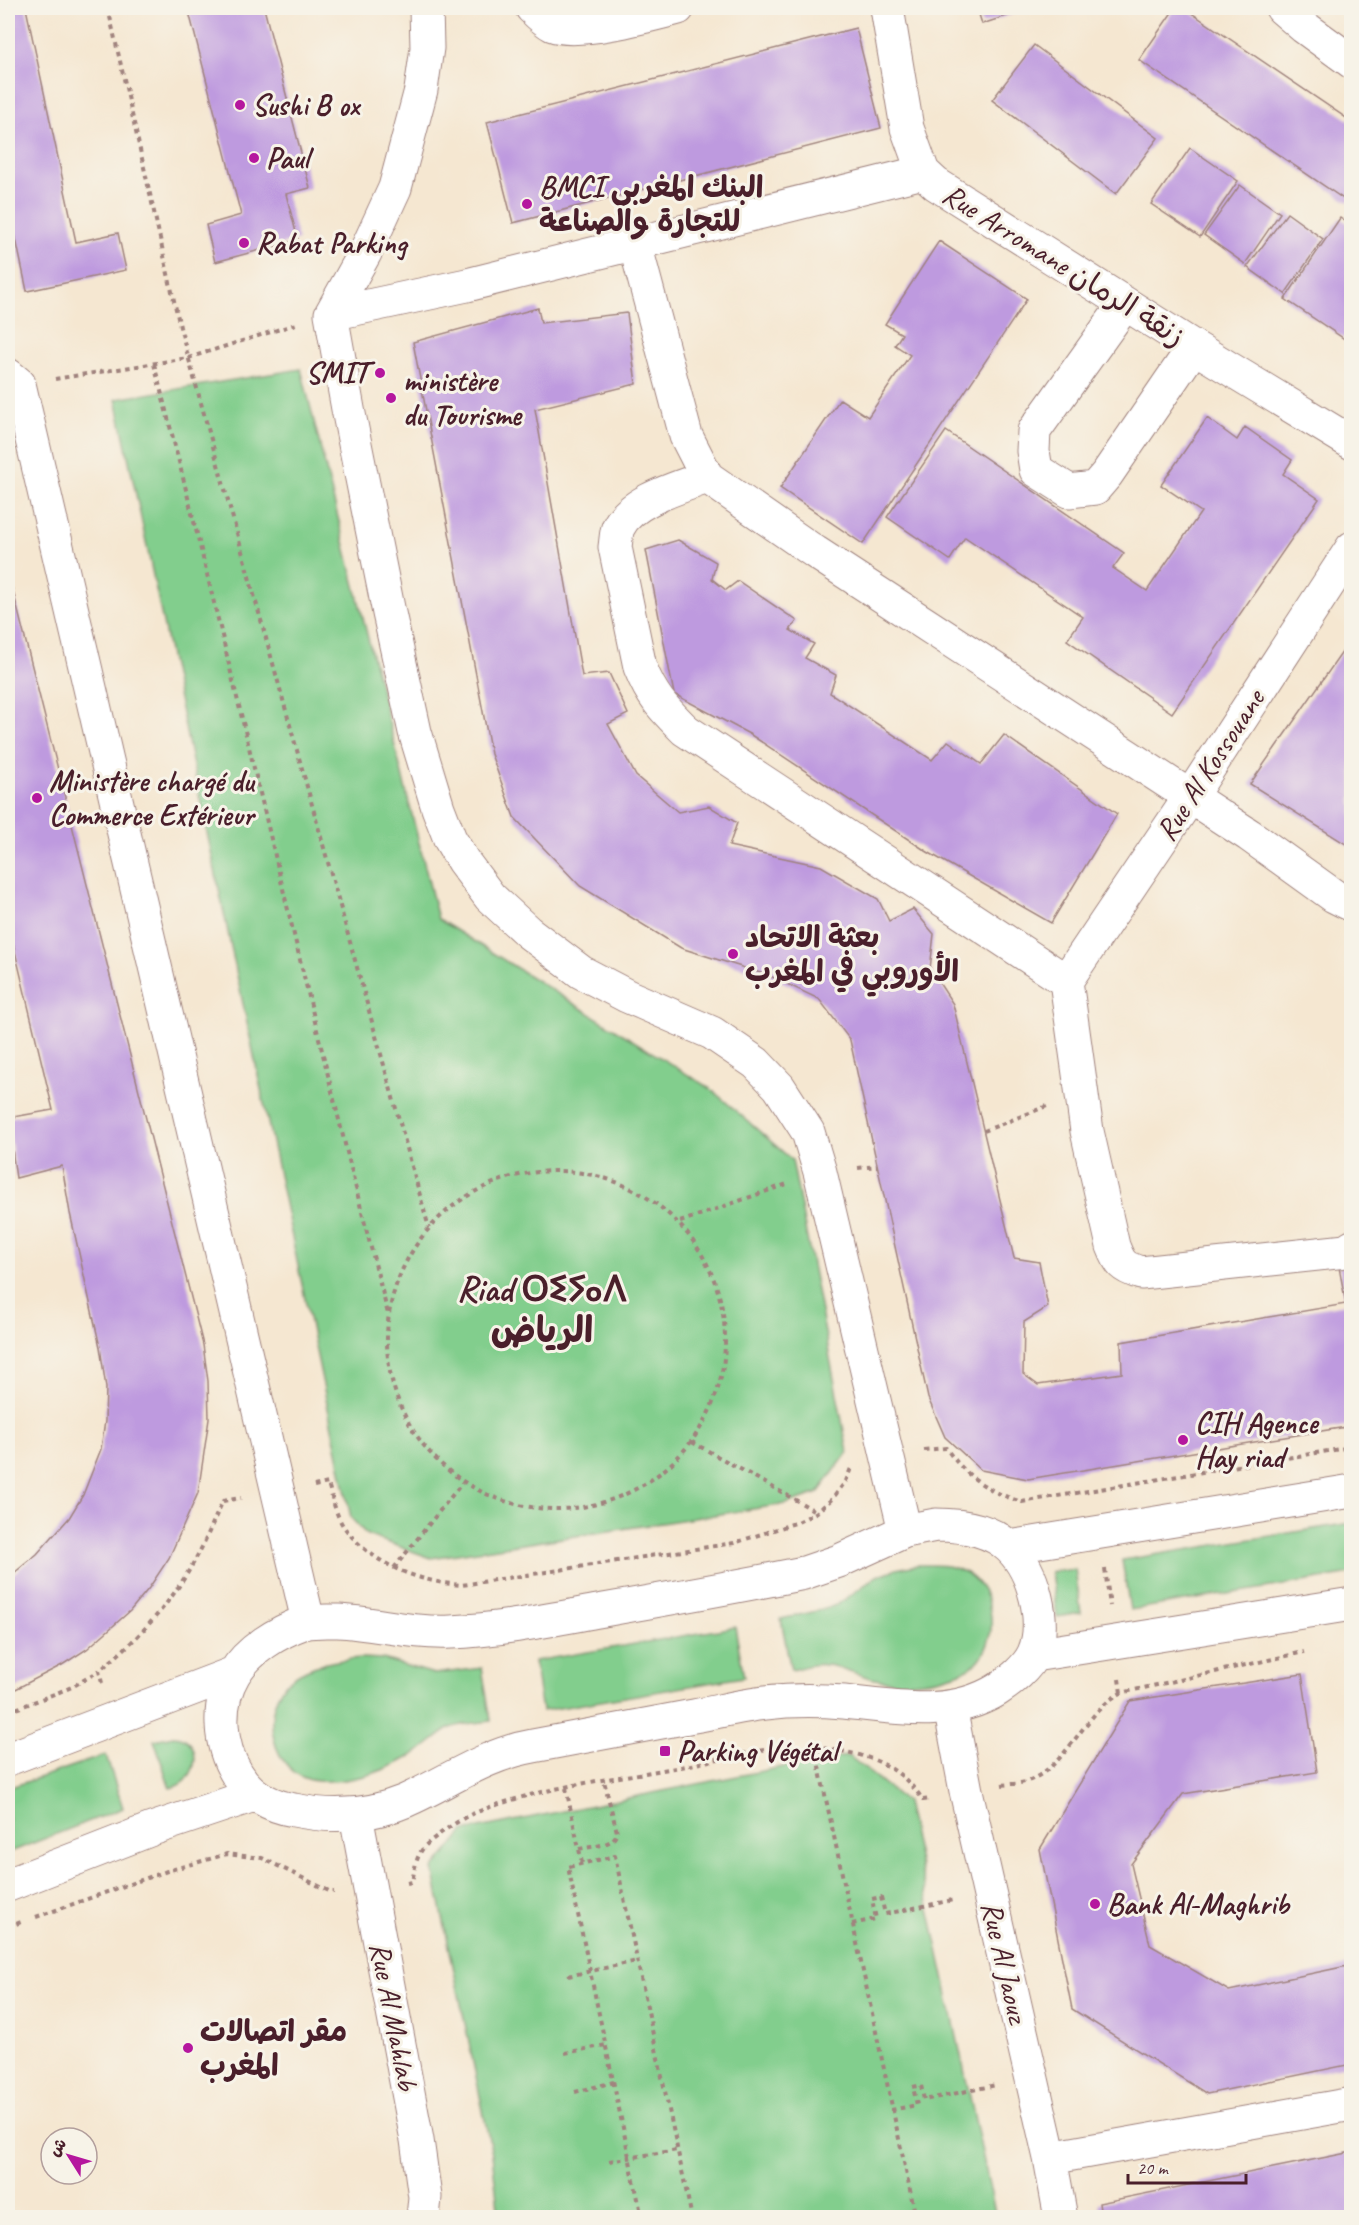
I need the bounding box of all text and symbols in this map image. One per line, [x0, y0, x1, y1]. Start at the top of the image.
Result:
place label: Sushi B ox [252, 86, 362, 124]
marker: Sushi B ox [233, 98, 247, 112]
place label: Paul [266, 139, 314, 177]
marker: Paul [247, 151, 261, 165]
place label: BMCI البنك المغربي للتجارة والصناعة [539, 168, 764, 240]
street label: Rue Arromane زنقة الرمان [936, 175, 1192, 355]
marker: BMCI البنك المغربي للتجارة والصناعة [520, 197, 534, 211]
place label: Rabat Parking [256, 224, 408, 262]
marker: Rabat Parking [237, 236, 251, 250]
place label: SMIT [306, 354, 376, 392]
place label: ministère du Tourisme [403, 362, 523, 434]
marker: SMIT [373, 366, 387, 380]
marker: ministère du Tourisme [384, 391, 398, 405]
street label: Rue Al Kossouane [1147, 680, 1274, 848]
place label: Ministère chargé du Commerce Extérieur [49, 762, 257, 834]
marker: Ministère chargé du Commerce Extérieur [30, 791, 44, 805]
place label: بعثة الاتحاد الأوروبي في المغرب [745, 918, 959, 997]
marker: بعثة الاتحاد الأوروبي في المغرب [726, 947, 740, 961]
district label: Riad ⵔⵉⵢⴰⴷ الرياض [457, 1266, 627, 1353]
place label: CIH Agence Hay riad [1195, 1404, 1320, 1476]
marker: CIH Agence Hay riad [1176, 1433, 1190, 1447]
place label: Parking Végétal [677, 1732, 842, 1770]
marker: Parking Végétal [658, 1744, 672, 1758]
place label: Bank Al-Maghrib [1107, 1885, 1292, 1923]
marker: Bank Al-Maghrib [1088, 1897, 1102, 1911]
street label: Rue Al Jaouz [973, 1898, 1038, 2029]
street label: Rue Al Mahlab [361, 1939, 427, 2095]
place label: مقر اتصالات المغرب [200, 2012, 347, 2084]
marker: مقر اتصالات المغرب [181, 2041, 195, 2055]
north arrow [39, 2126, 99, 2186]
text: ش [45, 2135, 71, 2161]
scale bar [1128, 2147, 1246, 2185]
text: 20 m [1137, 2157, 1170, 2179]

